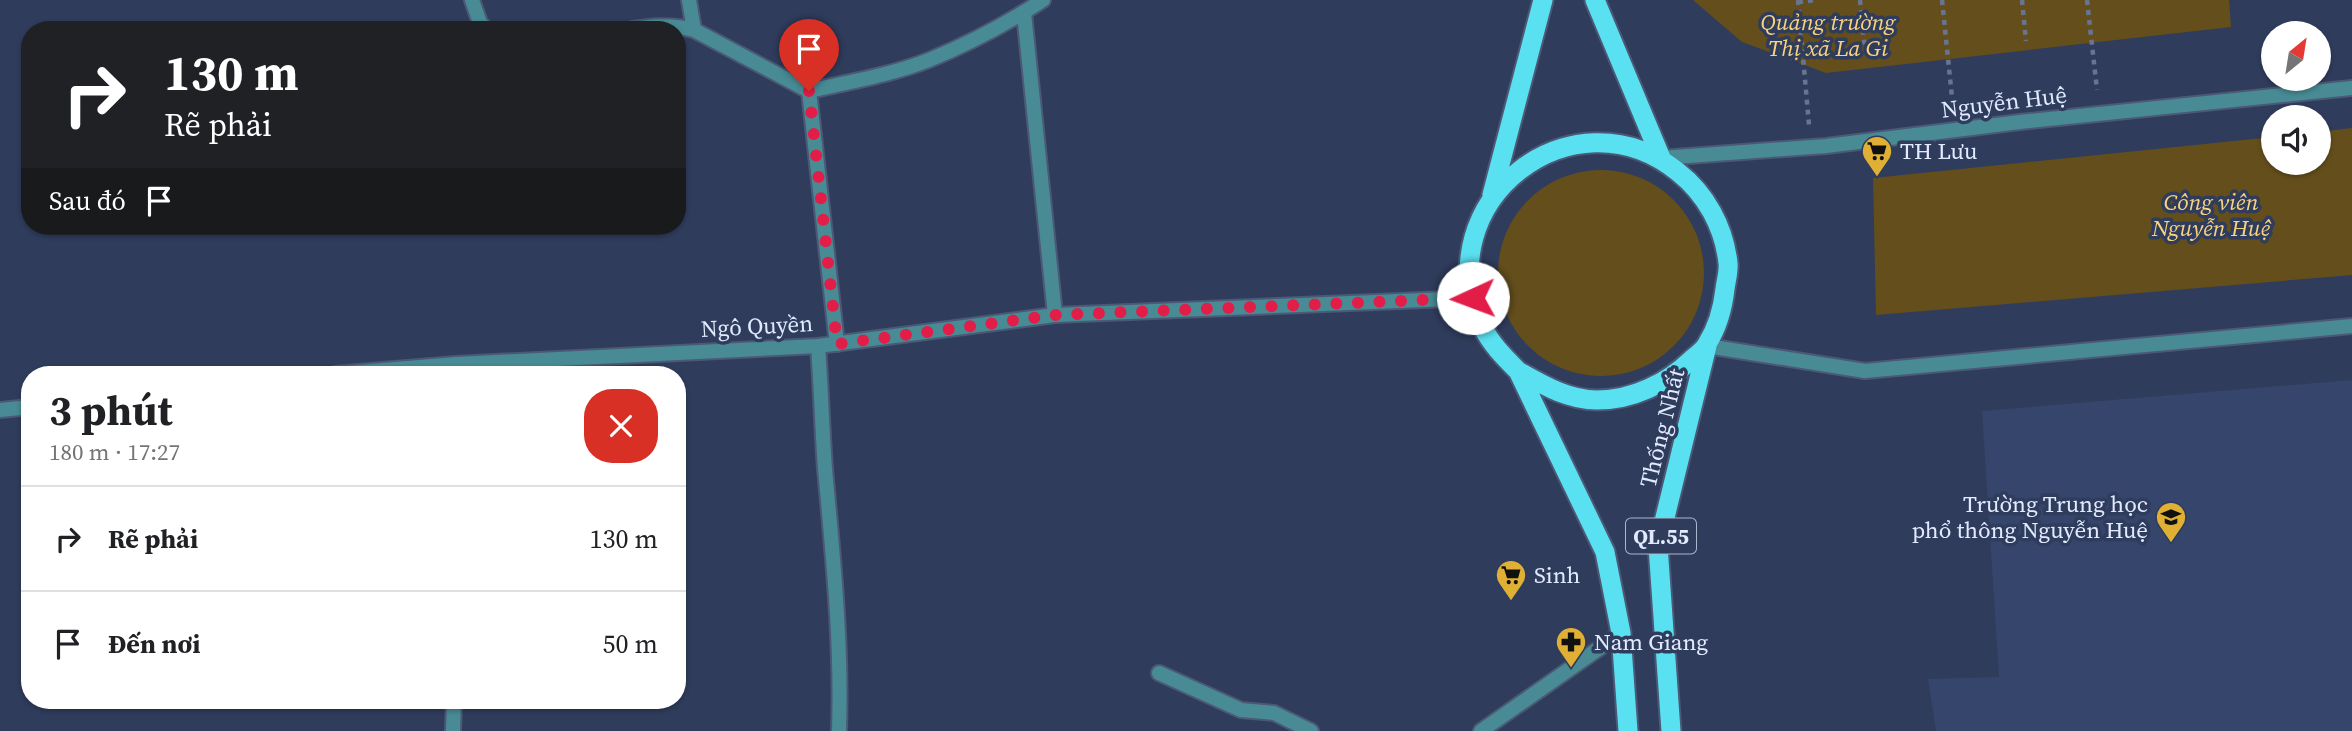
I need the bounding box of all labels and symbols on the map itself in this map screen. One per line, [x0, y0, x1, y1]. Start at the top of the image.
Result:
park label: Quảng trường Thị xã La Gi [1760, 6, 1896, 64]
pin [779, 19, 839, 91]
north arrow [2261, 21, 2331, 91]
street label: Nguyễn Huệ [1939, 78, 2069, 126]
supermarket icon: TH Lưu [1860, 134, 1894, 178]
place label: TH Lưu [1900, 135, 1977, 167]
park label: Công viên Nguyễn Huệ [2151, 186, 2272, 244]
position arrow [1436, 261, 1510, 335]
street label: Ngô Quyền [700, 307, 814, 345]
street label: Thống Nhất [1632, 365, 1692, 491]
place label: Trường Trung học phổ thông Nguyễn Huệ [1912, 488, 2148, 546]
school or university icon: Trường Trung học phổ thông Nguyễn Huệ [2154, 500, 2188, 544]
road number: QL.55 [1626, 518, 1696, 554]
supermarket icon: Sinh [1494, 558, 1528, 602]
place label: Sinh [1534, 559, 1581, 591]
pharmacy icon: Nam Giang [1554, 625, 1588, 669]
place label: Nam Giang [1594, 626, 1708, 658]

